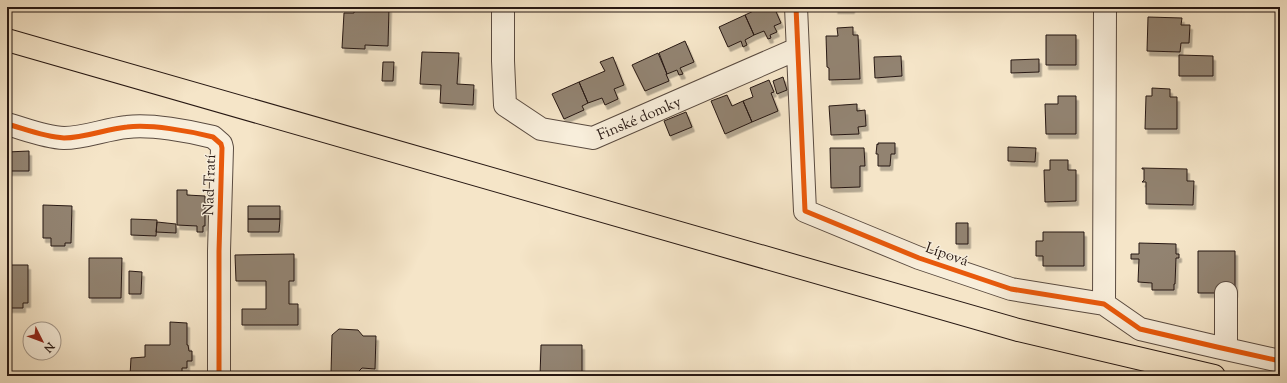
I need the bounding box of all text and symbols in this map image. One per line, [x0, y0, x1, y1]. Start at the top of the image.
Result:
street label: Finské domky [594, 92, 685, 147]
street label: Nad Tratí [199, 154, 222, 216]
street label: Lípová [922, 238, 971, 273]
north arrow [22, 321, 62, 361]
text: N [40, 338, 58, 356]

